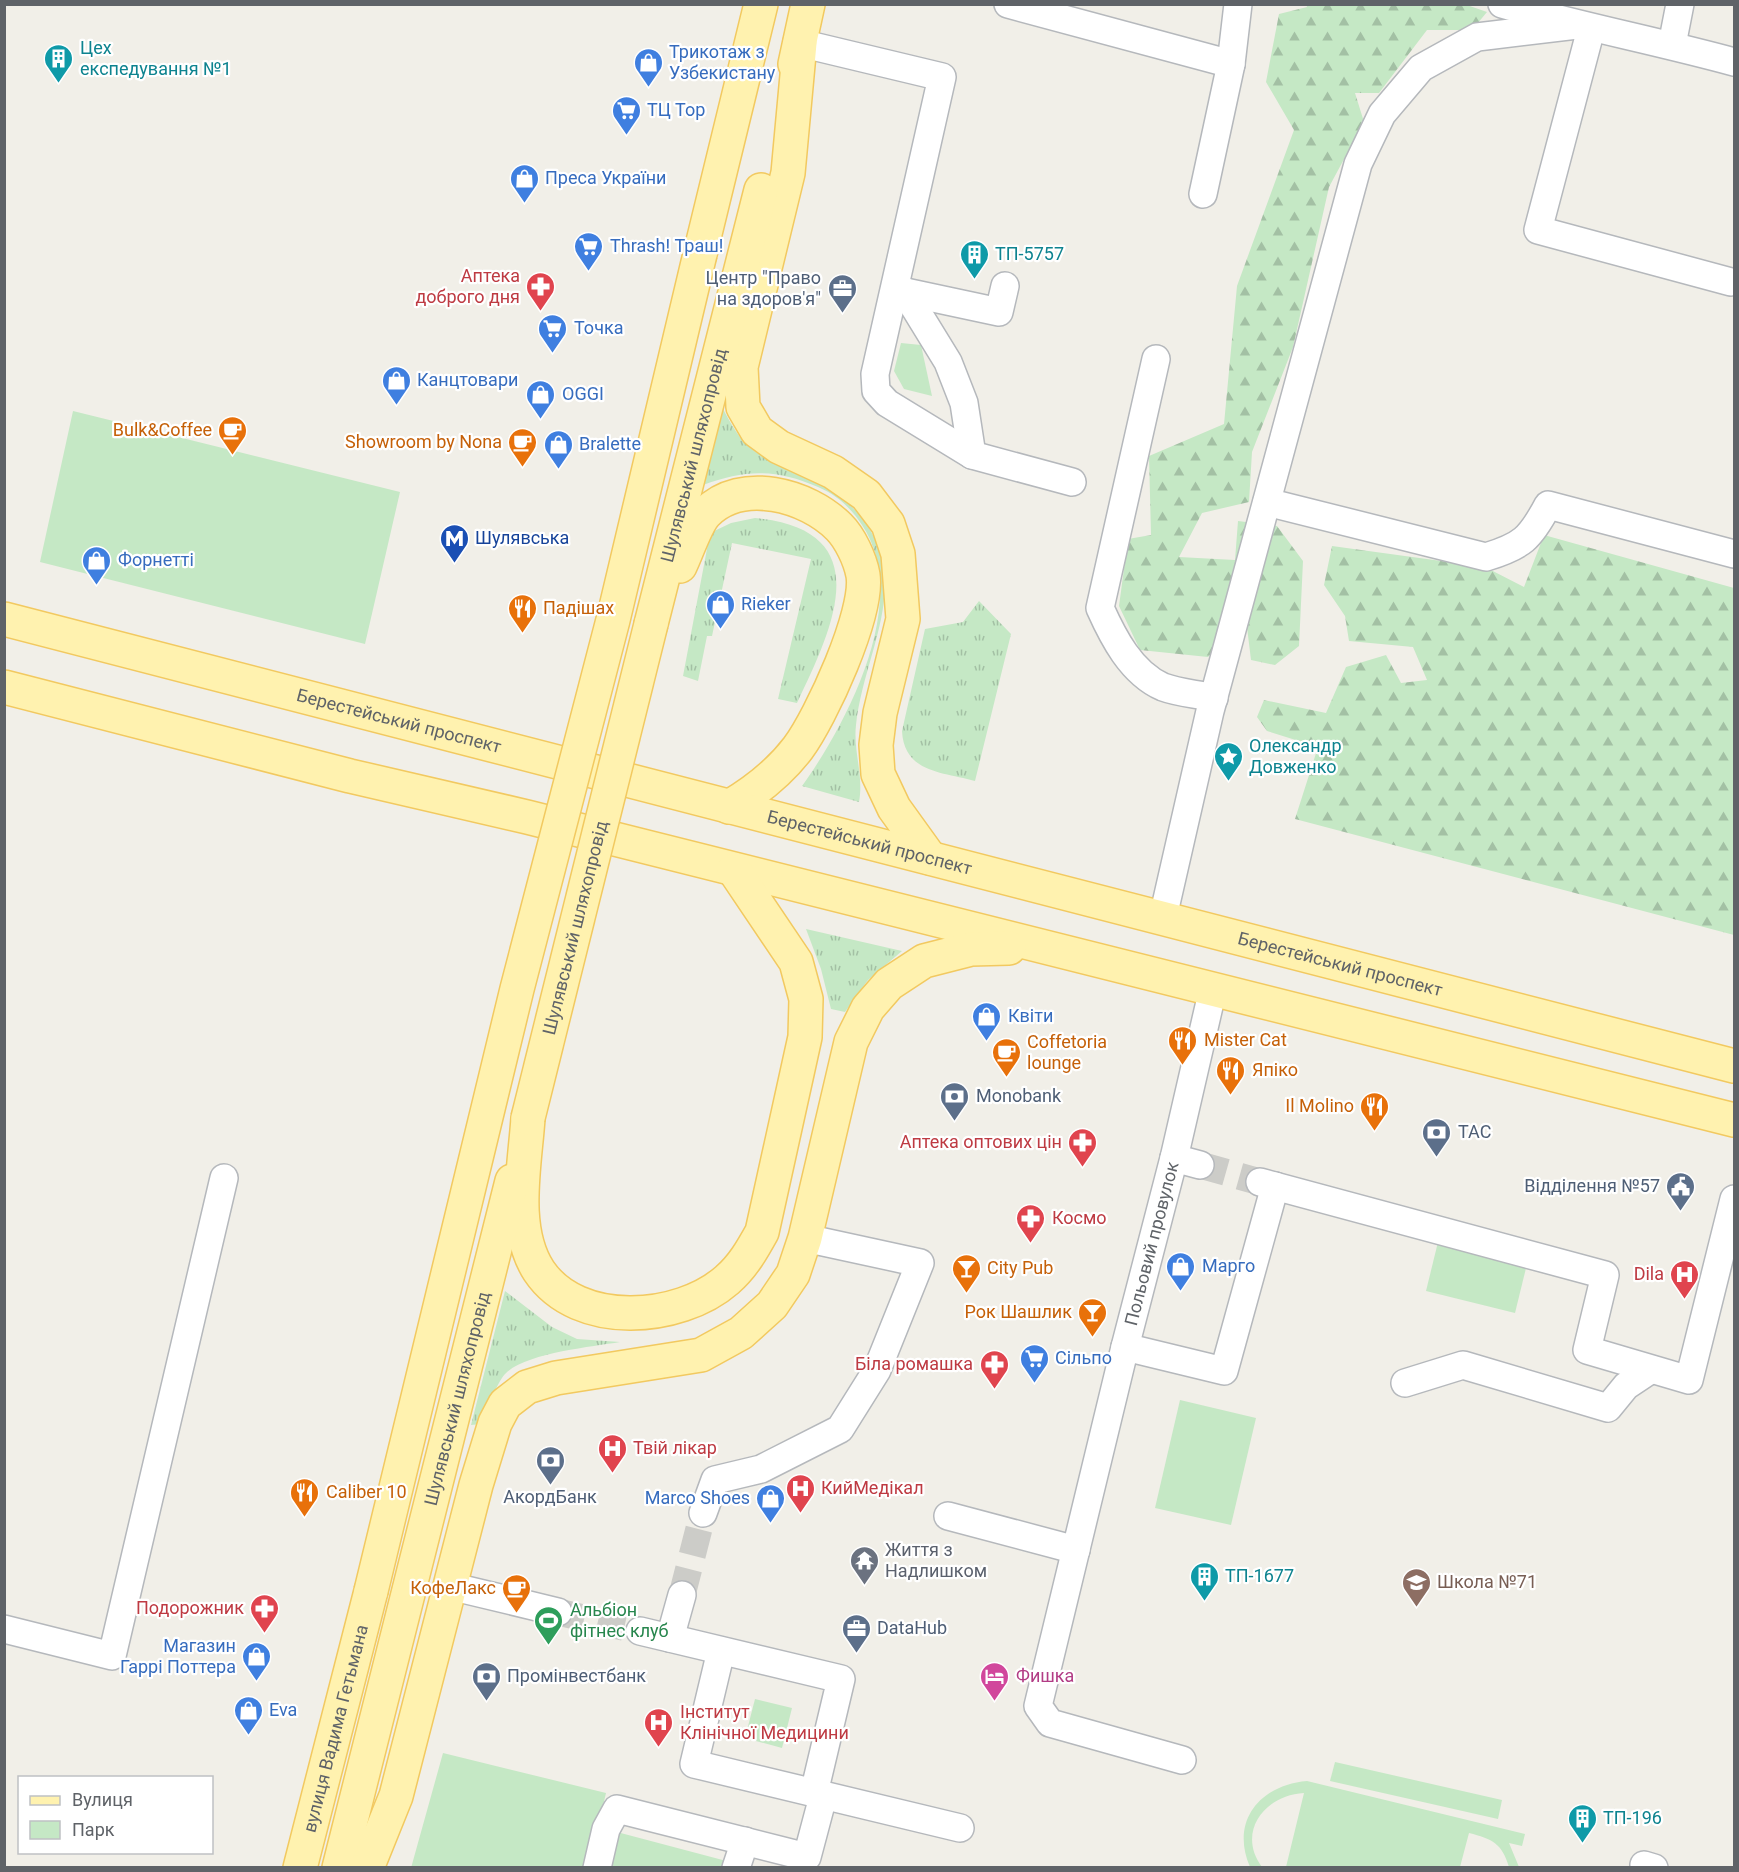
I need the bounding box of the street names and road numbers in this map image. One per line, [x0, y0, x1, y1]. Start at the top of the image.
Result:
street label: Шулявський шляхопровід [656, 346, 731, 564]
street label: Берестейський проспект [295, 684, 504, 757]
street label: Берестейський проспект [765, 806, 975, 879]
street label: Шулявський шляхопровід [538, 818, 612, 1037]
street label: Берестейський проспект [1236, 927, 1445, 1000]
street label: Польовий провулок [1120, 1159, 1183, 1328]
street label: Шулявський шляхопровід [420, 1289, 494, 1508]
street label: вулиця Вадима Гетьмана [299, 1622, 372, 1835]

